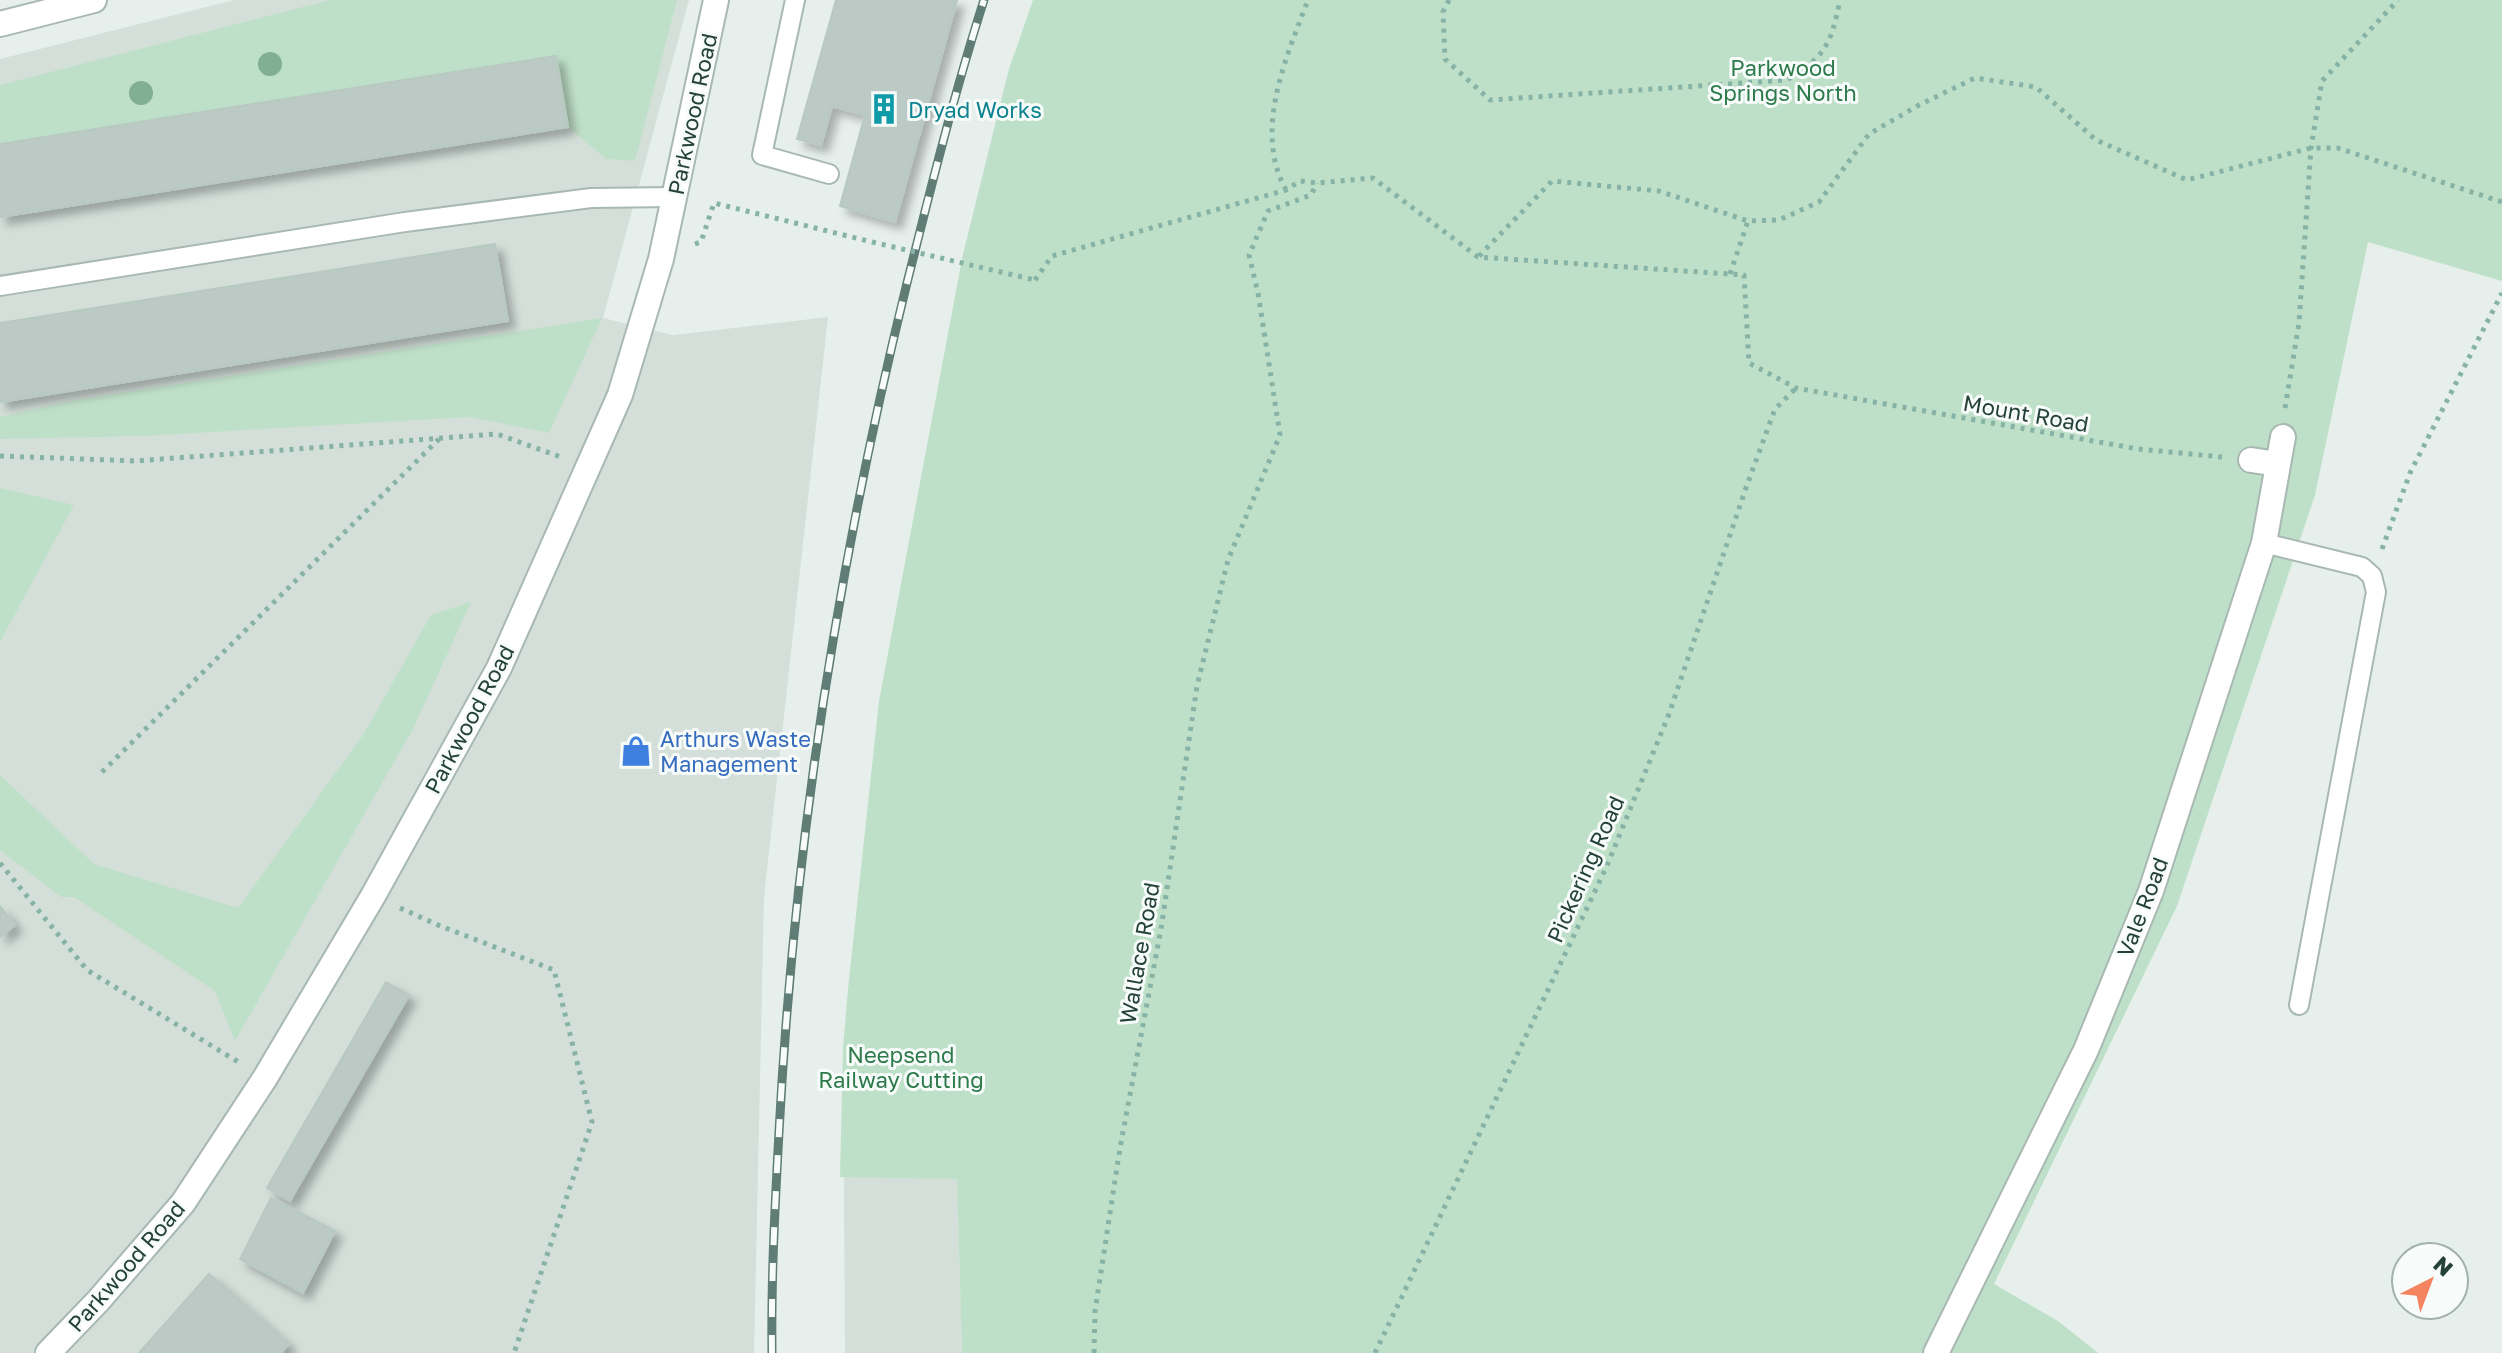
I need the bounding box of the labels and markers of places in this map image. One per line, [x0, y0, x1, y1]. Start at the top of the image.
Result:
building icon: Dryad Works [867, 92, 901, 126]
place label: Dryad Works [908, 96, 1042, 123]
place label: Arthurs Waste Management [660, 725, 811, 777]
shop icon: Arthurs Waste Management [619, 734, 653, 768]

